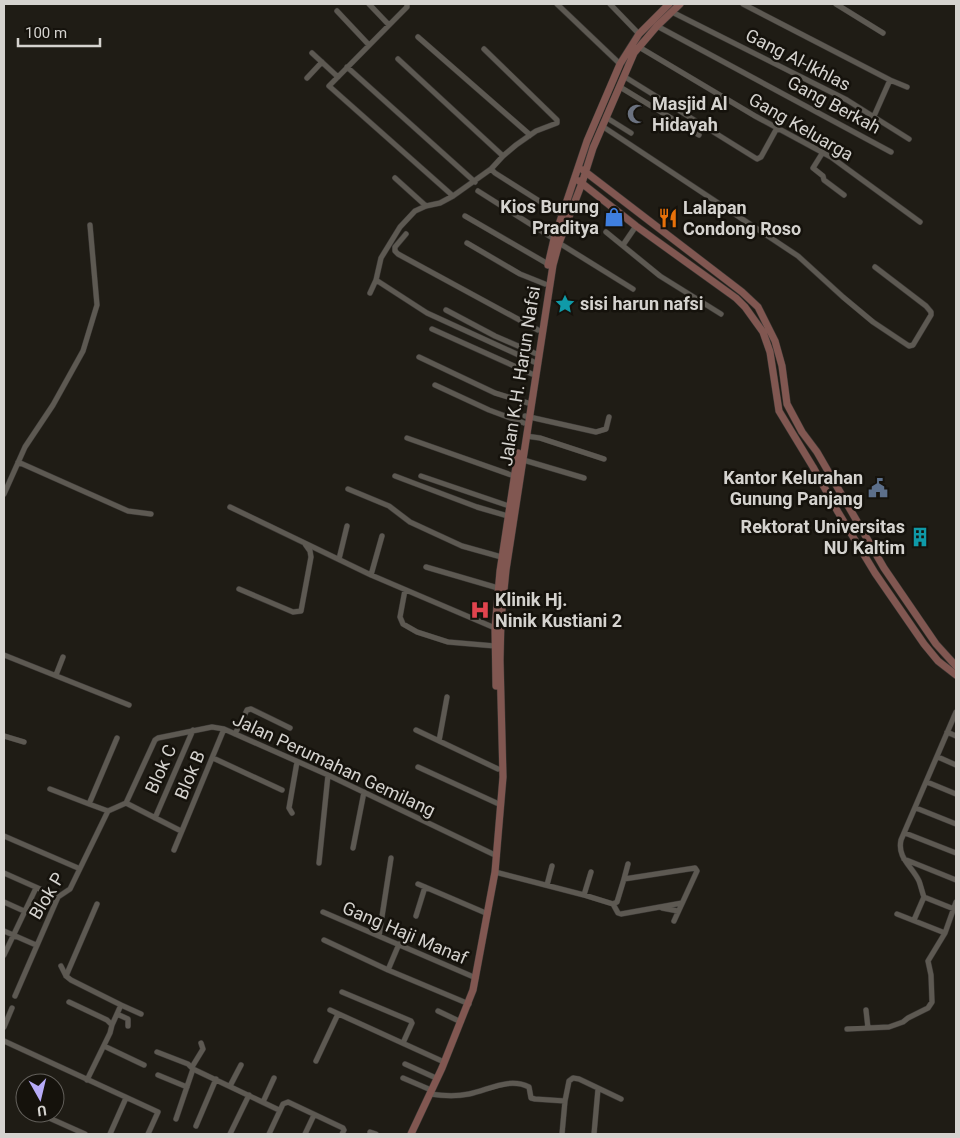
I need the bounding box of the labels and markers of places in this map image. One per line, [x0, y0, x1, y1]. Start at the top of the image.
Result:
place label: Masjid Al Hidayah [652, 93, 728, 135]
mosque icon: Masjid Al Hidayah [626, 103, 648, 125]
place label: Kios Burung Praditya [500, 196, 599, 238]
place label: Lalapan Condong Roso [683, 197, 801, 239]
shop icon: Kios Burung Praditya [603, 206, 625, 228]
restaurant icon: Lalapan Condong Roso [657, 207, 679, 229]
place icon: sisi harun nafsi [554, 293, 576, 315]
place label: sisi harun nafsi [580, 293, 704, 314]
place label: Kantor Kelurahan Gunung Panjang [723, 467, 863, 509]
public building icon: Kantor Kelurahan Gunung Panjang [867, 477, 889, 499]
place label: Rektorat Universitas NU Kaltim [741, 516, 905, 558]
building icon: Rektorat Universitas NU Kaltim [909, 526, 931, 548]
place label: Klinik Hj. Ninik Kustiani 2 [495, 589, 622, 631]
hospital icon: Klinik Hj. Ninik Kustiani 2 [469, 599, 491, 621]

